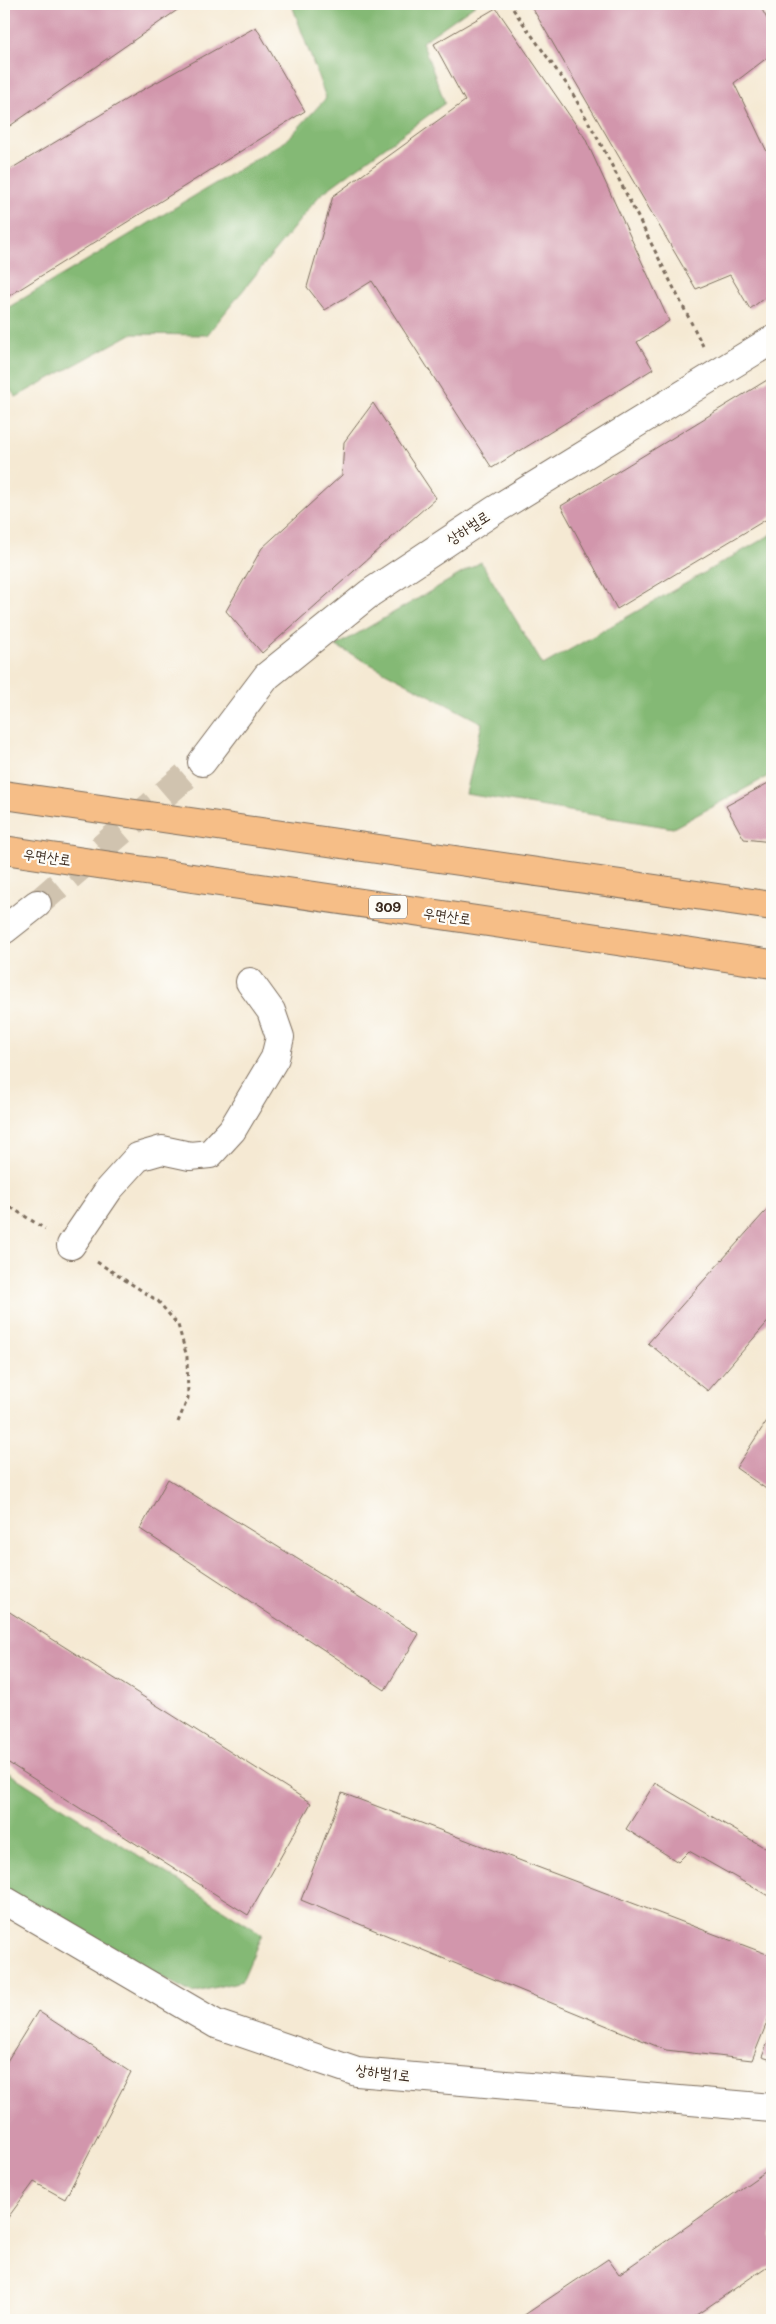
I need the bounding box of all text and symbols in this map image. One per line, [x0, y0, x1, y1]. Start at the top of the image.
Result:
street label: 상하벌로 [442, 506, 493, 549]
street label: 우면산로 [22, 843, 72, 869]
road number: 309 [369, 896, 407, 919]
street label: 우면산로 [422, 902, 472, 928]
street label: 상하벌1로 [355, 2059, 412, 2085]

